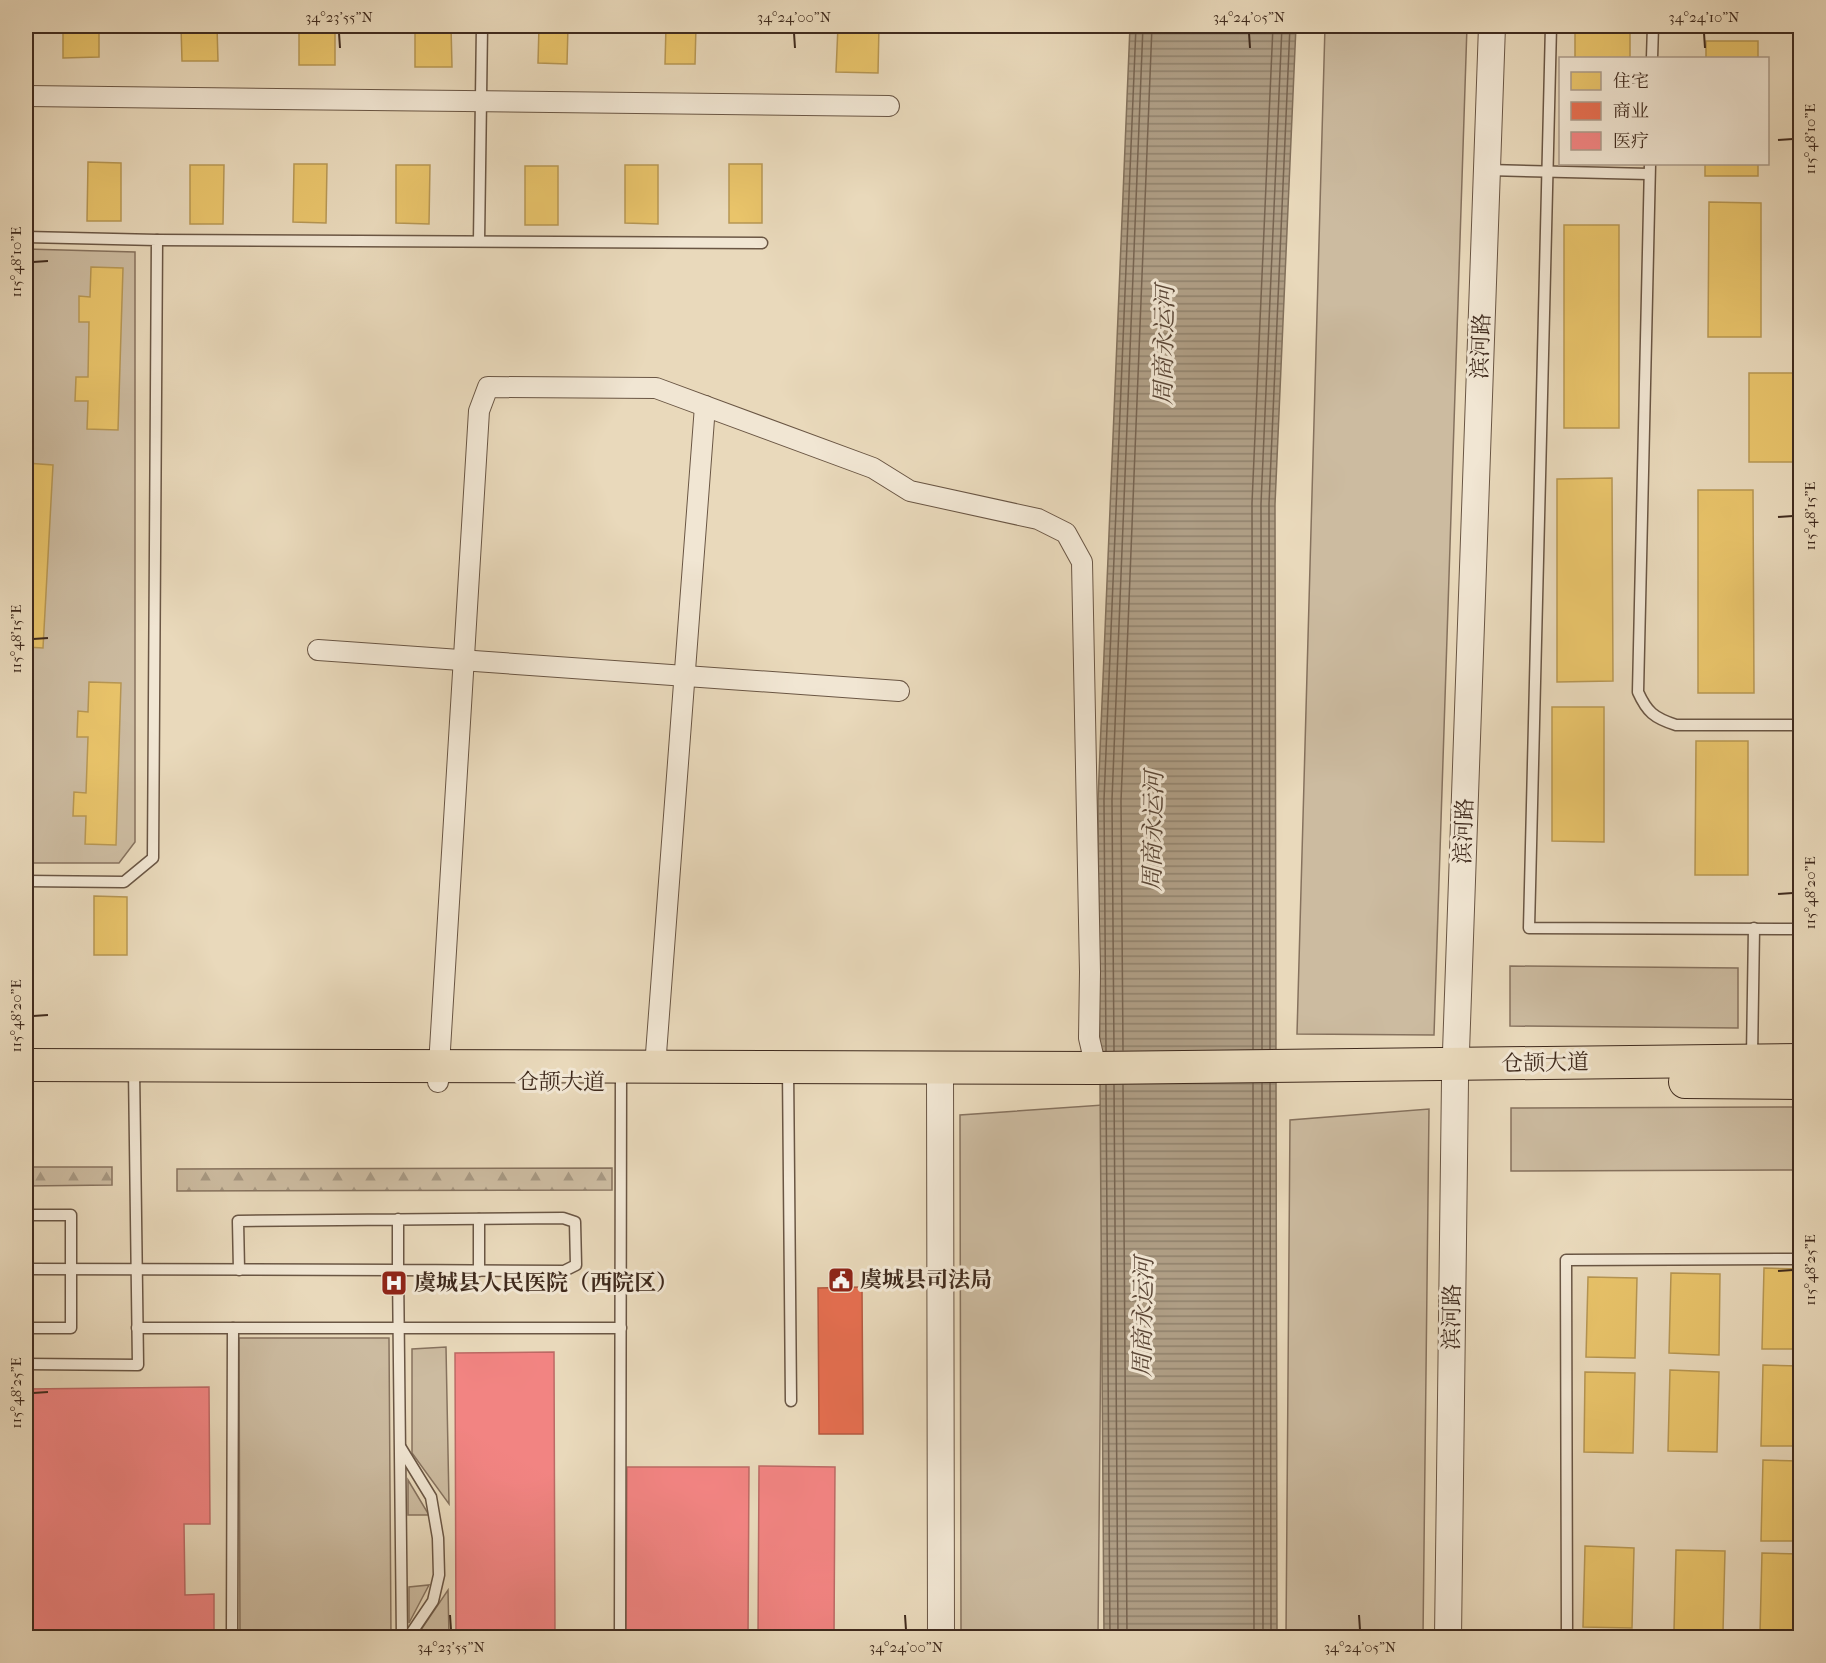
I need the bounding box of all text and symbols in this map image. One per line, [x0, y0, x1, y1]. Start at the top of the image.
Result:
text: 34°23'55"N [305, 8, 373, 26]
text: 34°24'00"N [757, 8, 832, 26]
text: 34°24'05"N [1213, 8, 1286, 26]
text: 34°24'10"N [1668, 8, 1740, 26]
legend [1559, 57, 1769, 165]
text: 住宅 [1613, 71, 1649, 92]
text: 商业 [1613, 101, 1649, 122]
text: 115°48'10"E [1801, 104, 1819, 174]
text: 医疗 [1613, 131, 1649, 152]
text: 115°48'10"E [7, 227, 25, 297]
water label: 周商永运河 [1149, 281, 1179, 405]
street label: 滨河路 [1467, 313, 1495, 379]
text: 115°48'15"E [1801, 482, 1819, 550]
text: 115°48'15"E [7, 605, 25, 673]
water label: 周商永运河 [1138, 767, 1168, 891]
street label: 滨河路 [1450, 798, 1478, 864]
text: 115°48'20"E [1801, 856, 1819, 930]
text: 115°48'20"E [7, 979, 25, 1053]
street label: 仓颉大道 [1501, 1049, 1589, 1077]
street label: 仓颉大道 [517, 1069, 605, 1095]
text: 115°48'25"E [1801, 1234, 1819, 1306]
water label: 周商永运河 [1128, 1253, 1158, 1377]
public building icon: 虞城县司法局 [826, 1265, 856, 1295]
place label: 虞城县司法局 [860, 1267, 992, 1293]
hospital icon: 虞城县人民医院（西院区） [379, 1268, 409, 1298]
place label: 虞城县人民医院（西院区） [414, 1270, 678, 1296]
street label: 滨河路 [1438, 1284, 1466, 1350]
text: 115°48'25"E [7, 1357, 25, 1429]
text: 34°23'55"N [417, 1638, 485, 1656]
text: 34°24'00"N [869, 1638, 944, 1656]
text: 34°24'05"N [1324, 1638, 1397, 1656]

